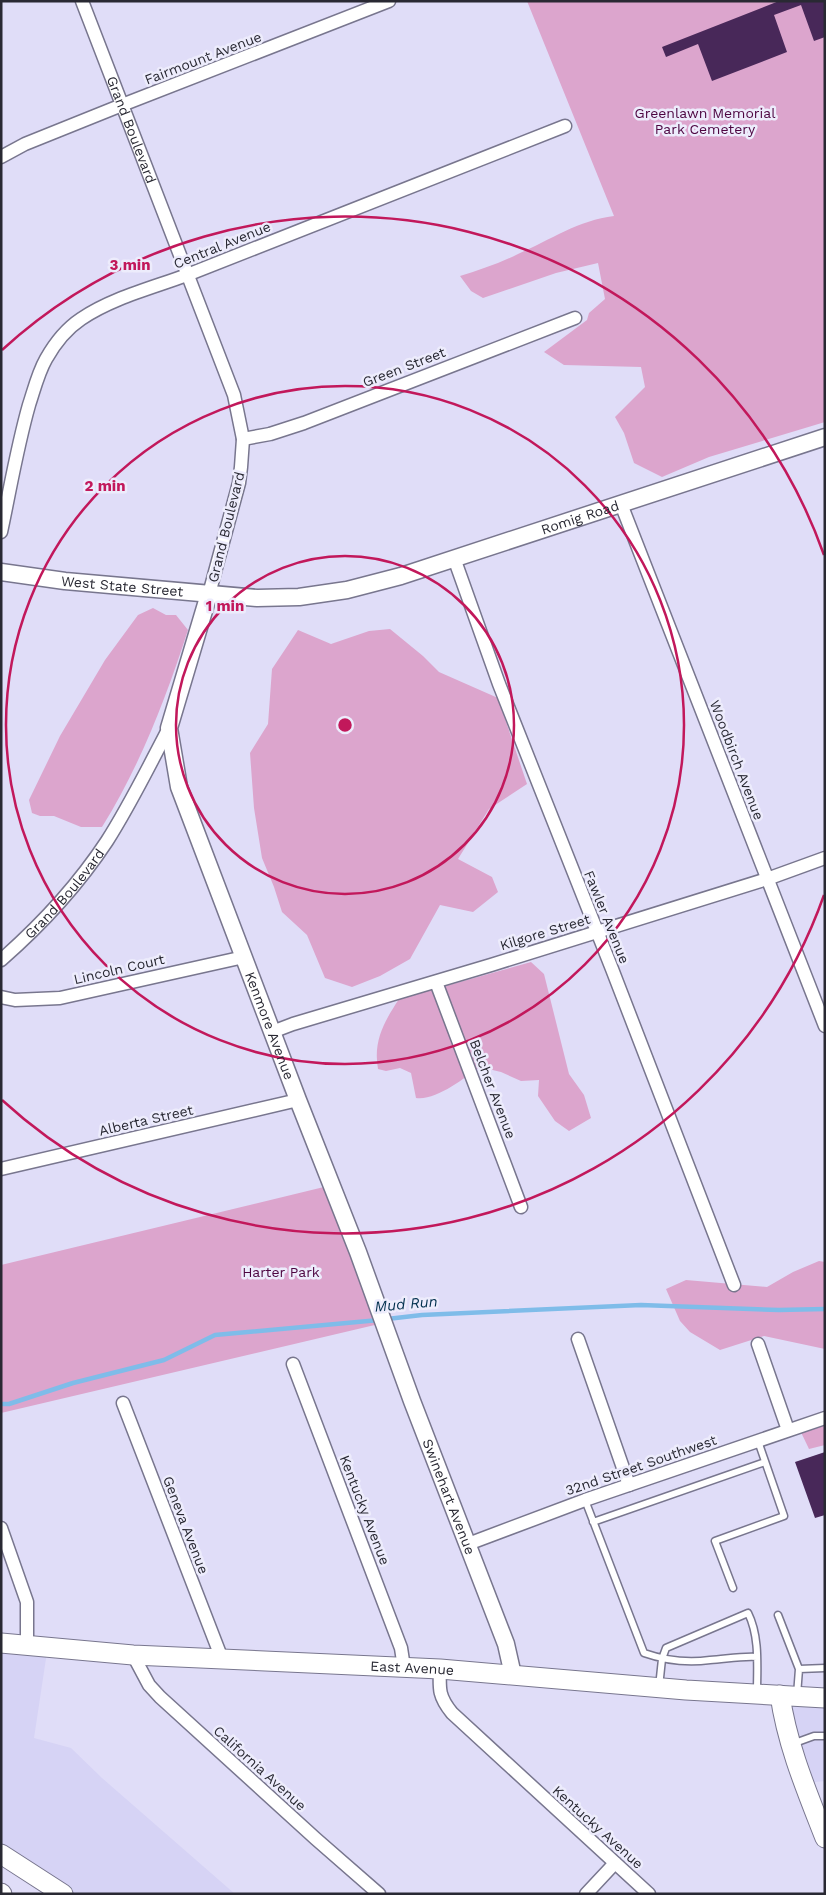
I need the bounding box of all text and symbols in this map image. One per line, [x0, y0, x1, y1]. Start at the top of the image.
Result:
street label: Fairmount Avenue [142, 28, 264, 88]
street label: Grand Boulevard [104, 74, 160, 186]
park label: Greenlawn Memorial Park Cemetery [635, 105, 776, 137]
street label: Central Avenue [171, 218, 273, 272]
text: 3 min [110, 256, 150, 274]
street label: Green Street [360, 344, 448, 390]
street label: Grand Boulevard [205, 470, 247, 584]
text: 2 min [84, 477, 126, 495]
street label: Romig Road [539, 497, 621, 538]
street label: West State Street [60, 573, 184, 599]
text: 1 min [206, 597, 244, 615]
street label: Woodbirch Avenue [707, 698, 767, 822]
centre of rings [336, 716, 354, 734]
street label: Grand Boulevard [21, 846, 107, 942]
street label: Fawler Avenue [581, 868, 633, 966]
street label: Kilgore Street [498, 911, 592, 953]
street label: Lincoln Court [72, 951, 166, 987]
street label: Kenmore Avenue [242, 969, 298, 1082]
street label: Belcher Avenue [467, 1037, 519, 1141]
street label: Alberta Street [97, 1101, 195, 1139]
park label: Harter Park [242, 1264, 320, 1280]
water label: Mud Run [374, 1292, 438, 1316]
street label: 32nd Street Southwest [563, 1432, 719, 1498]
street label: Swinehart Avenue [419, 1437, 479, 1557]
street label: Kentucky Avenue [337, 1453, 393, 1567]
street label: Geneva Avenue [160, 1474, 212, 1576]
street label: East Avenue [370, 1658, 455, 1678]
street label: California Avenue [211, 1722, 309, 1814]
street label: Kentucky Avenue [549, 1782, 647, 1872]

